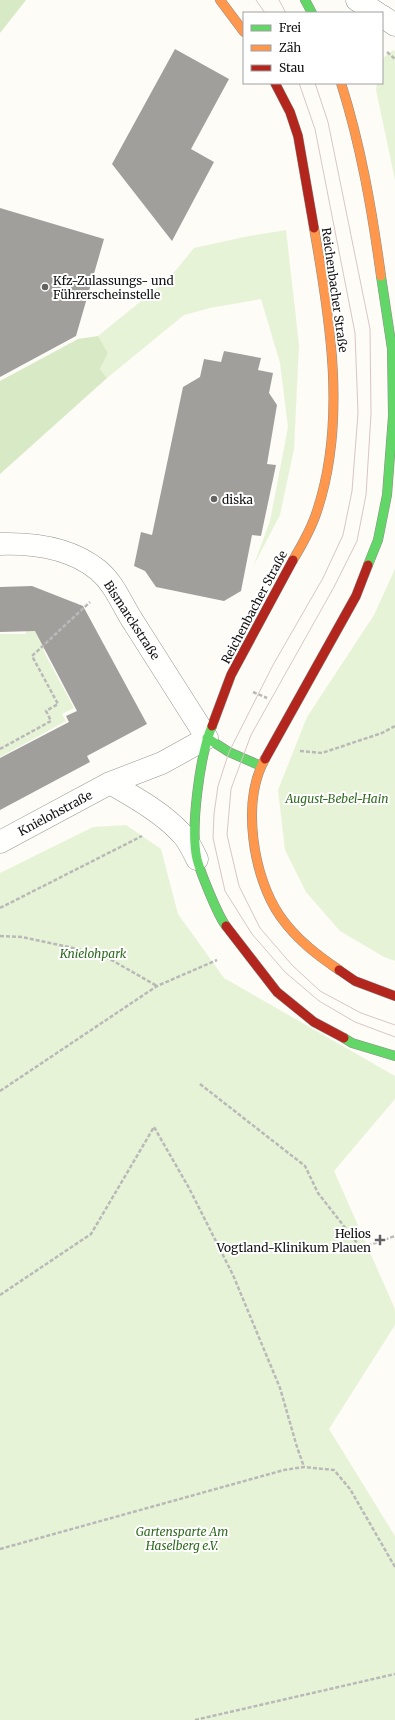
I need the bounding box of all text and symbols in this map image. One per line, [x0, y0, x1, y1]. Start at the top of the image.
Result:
legend [243, 12, 383, 84]
text: Frei [279, 20, 301, 35]
text: Zäh [279, 40, 301, 55]
text: Stau [279, 60, 305, 75]
street label: Reichenbacher Straße [319, 227, 351, 353]
place label: Kfz-Zulassungs- und Führerscheinstelle [53, 273, 174, 302]
marker: Kfz-Zulassungs- und Führerscheinstelle [40, 282, 50, 292]
place label: diska [222, 492, 253, 507]
marker: diska [209, 494, 219, 504]
street label: Reichenbacher Straße [218, 548, 290, 666]
street label: Bismarckstraße [101, 578, 163, 662]
street label: Knielohstraße [15, 787, 95, 839]
park label: August-Bebel-Hain [284, 791, 389, 806]
park label: Knielohpark [59, 946, 127, 961]
place label: Helios Vogtland-Klinikum Plauen [216, 1226, 371, 1255]
marker: Helios Vogtland-Klinikum Plauen [374, 1234, 386, 1246]
park label: Gartensparte Am Haselberg e.V. [136, 1524, 228, 1553]

